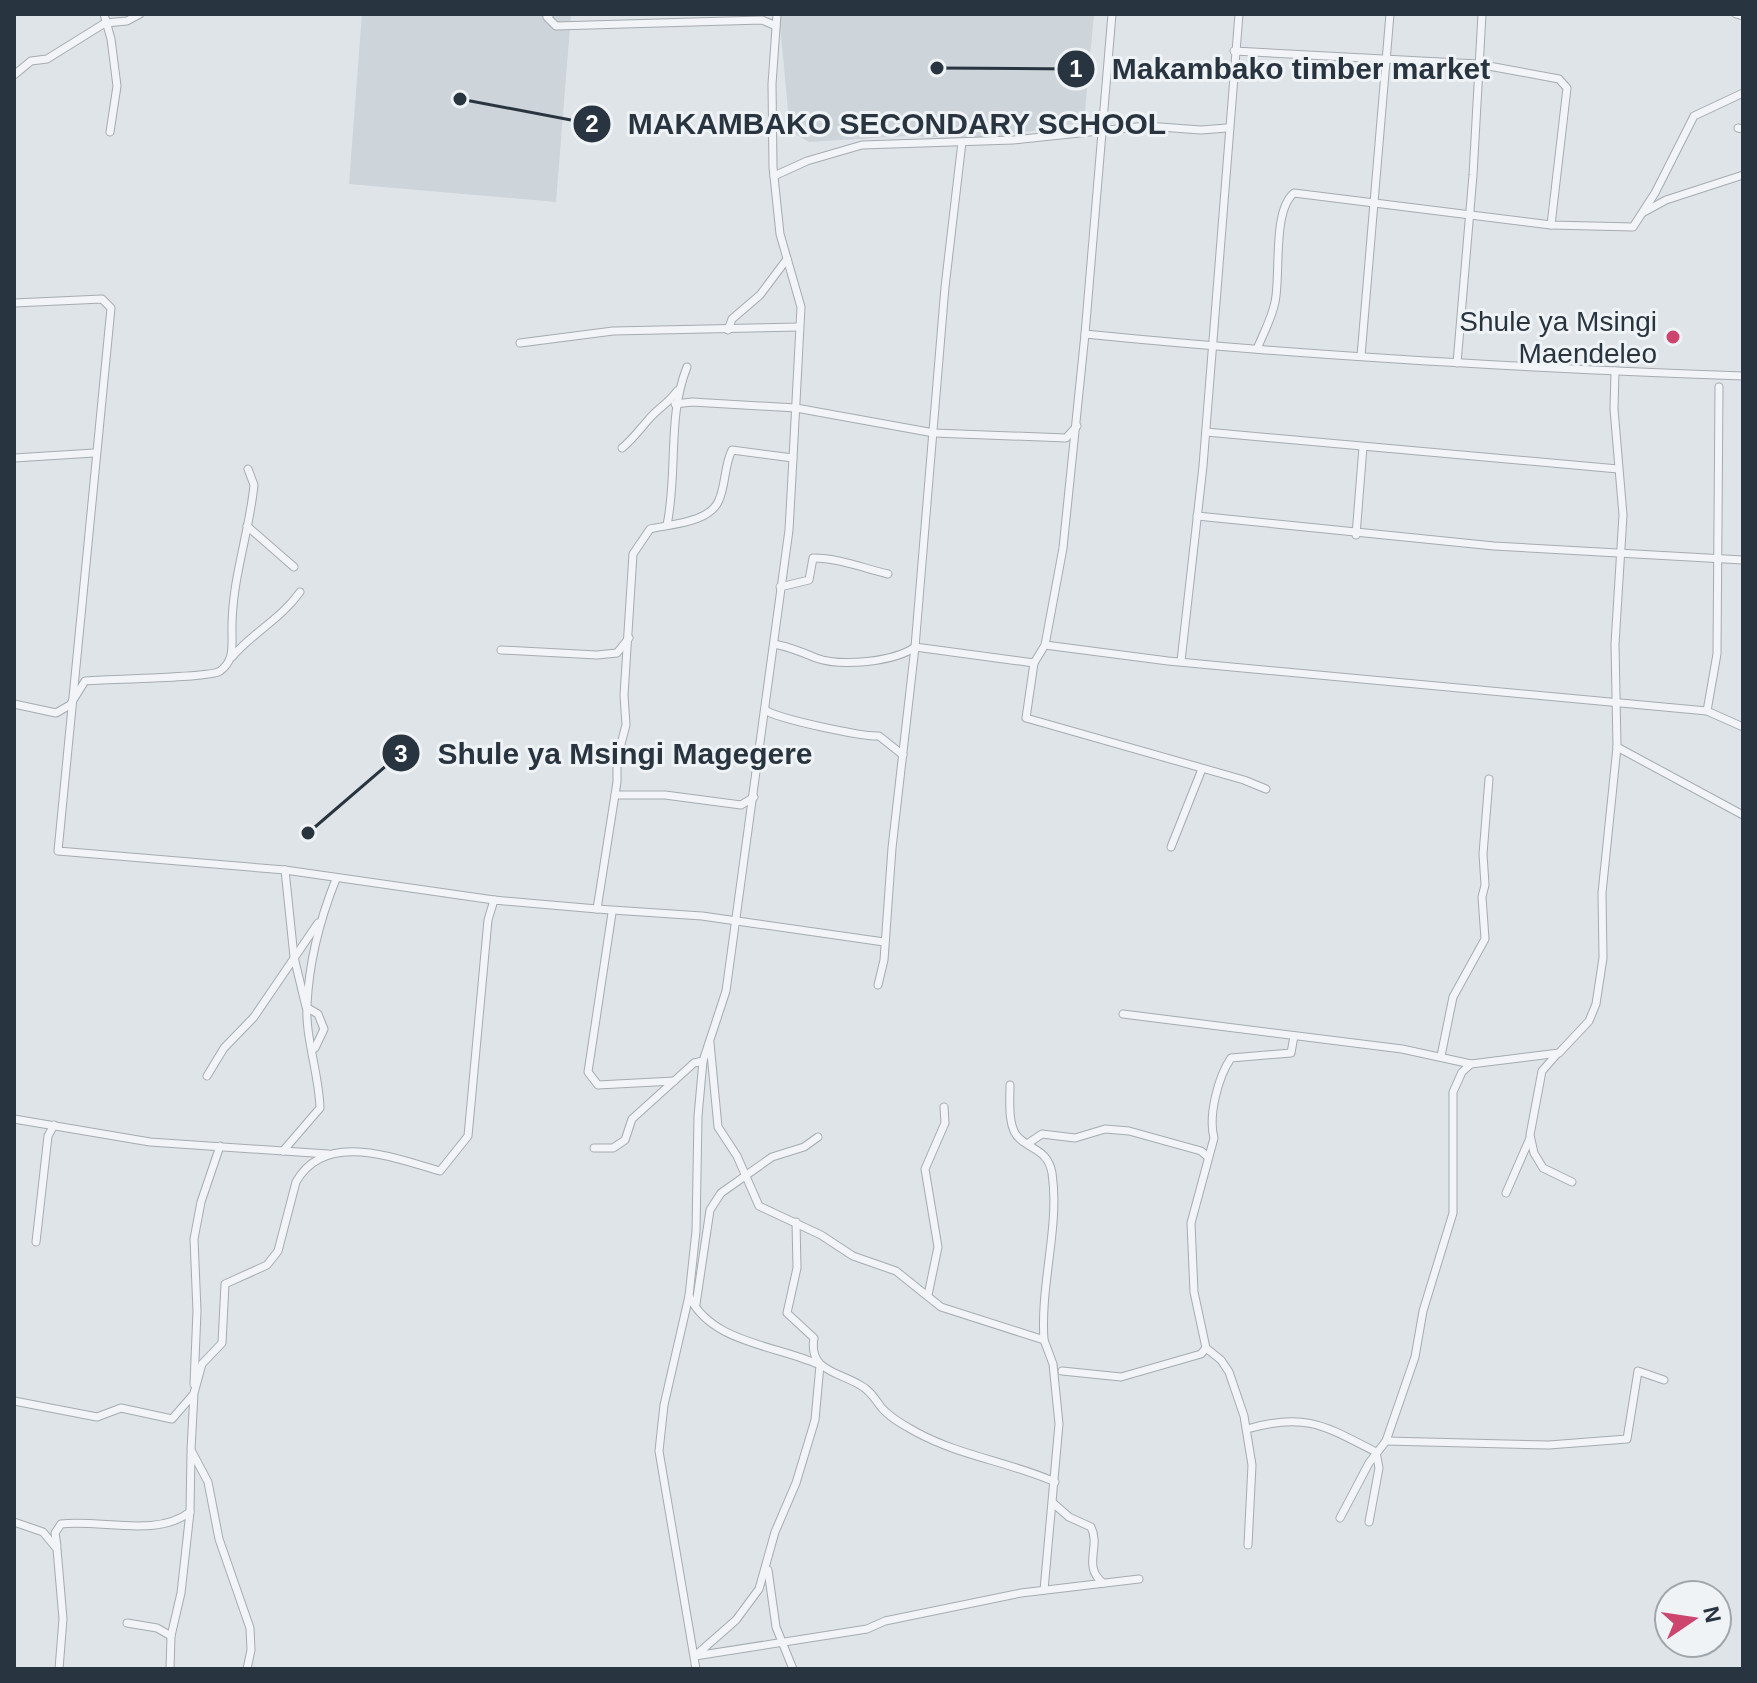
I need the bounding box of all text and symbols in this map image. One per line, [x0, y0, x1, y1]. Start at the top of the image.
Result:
callout: Makambako timber market [1056, 42, 1506, 96]
text: Makambako timber market [1112, 52, 1490, 85]
text: 1 [1069, 55, 1083, 82]
callout: MAKAMBAKO SECONDARY SCHOOL [572, 97, 1183, 151]
text: MAKAMBAKO SECONDARY SCHOOL [628, 107, 1166, 140]
text: 2 [585, 110, 599, 137]
place label: Shule ya Msingi Maendeleo [1459, 306, 1657, 369]
marker: Shule ya Msingi Maendeleo [1664, 328, 1682, 346]
callout: Shule ya Msingi Magegere [381, 726, 828, 780]
text: Shule ya Msingi Magegere [437, 737, 813, 770]
text: 3 [394, 740, 408, 767]
north arrow [1653, 1579, 1733, 1659]
text: N [1698, 1604, 1726, 1625]

